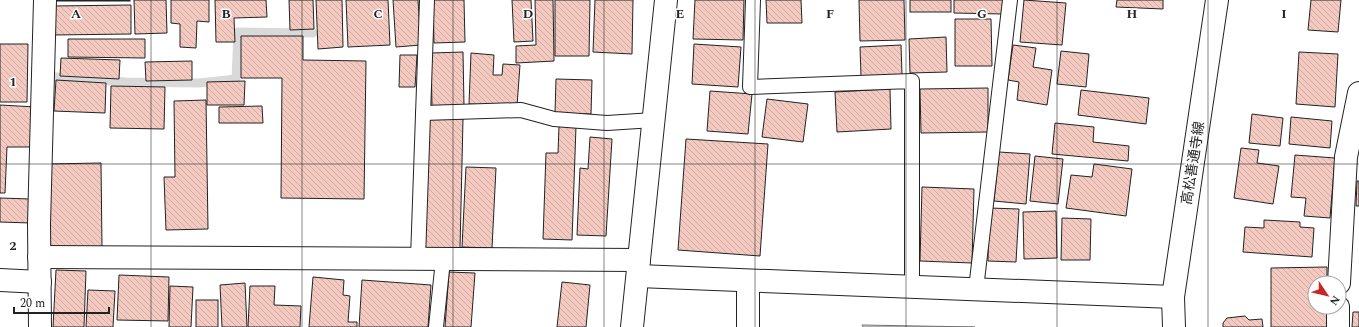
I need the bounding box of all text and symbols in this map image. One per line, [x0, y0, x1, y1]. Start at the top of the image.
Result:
text: A [71, 4, 81, 24]
text: B [221, 4, 231, 24]
text: C [373, 4, 383, 24]
text: D [523, 4, 533, 24]
text: E [676, 4, 685, 24]
text: F [826, 4, 834, 24]
text: G [977, 4, 987, 24]
text: H [1127, 4, 1138, 24]
text: I [1281, 4, 1287, 24]
text: 1 [9, 72, 17, 92]
street label: 高松善通寺線 [1176, 120, 1210, 206]
text: 2 [9, 236, 17, 256]
north arrow [1307, 275, 1347, 315]
scale bar [14, 289, 109, 315]
text: N [1325, 292, 1344, 309]
text: 20 m [20, 294, 45, 313]

